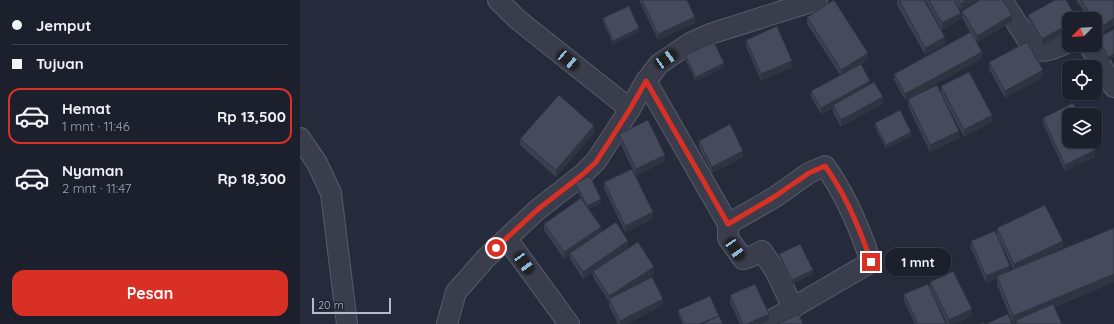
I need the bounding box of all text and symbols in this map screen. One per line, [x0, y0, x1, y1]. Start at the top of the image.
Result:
north arrow [1062, 12, 1102, 52]
map controls [1062, 12, 1102, 148]
text: Jemput [36, 16, 91, 35]
car [653, 47, 679, 71]
car [555, 48, 581, 72]
text: Tujuan [36, 54, 84, 73]
button: locate [1062, 60, 1102, 100]
icon: car [14, 98, 50, 134]
text: Hemat [62, 99, 111, 118]
text: Rp 13,500 [217, 107, 286, 126]
button: layers [1062, 108, 1102, 148]
text: 1 mnt · 11:46 [62, 118, 130, 134]
icon: car [14, 160, 50, 196]
text: Nyaman [62, 161, 123, 180]
text: Rp 18,300 [217, 169, 286, 188]
text: 2 mnt · 11:47 [62, 180, 131, 196]
car [723, 236, 747, 262]
route start [487, 239, 505, 257]
callout: 1 mnt [885, 248, 951, 276]
car [512, 250, 536, 276]
route end [862, 253, 880, 271]
text: 1 mnt [901, 254, 935, 270]
button: Pesan [12, 270, 288, 316]
scale bar [312, 296, 391, 315]
text: 20 m [318, 298, 344, 312]

